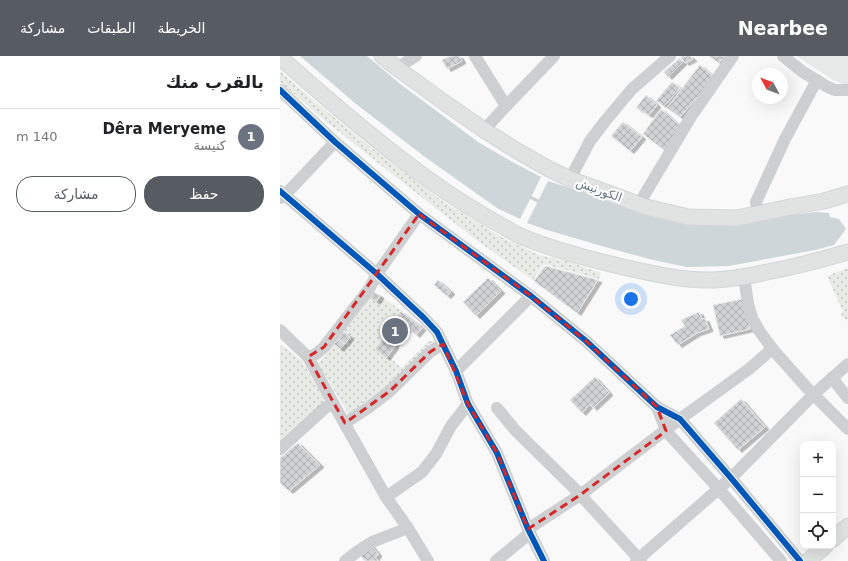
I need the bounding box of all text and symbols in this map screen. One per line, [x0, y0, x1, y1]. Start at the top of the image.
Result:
text: Nearbee [738, 17, 828, 39]
text: مشاركة [20, 20, 65, 36]
text: الطبقات [87, 20, 136, 36]
text: الخريطة [158, 20, 205, 36]
north arrow [752, 68, 788, 104]
text: بالقرب منك [166, 72, 264, 92]
text: Dêra Meryeme [102, 120, 226, 138]
text: 140 m [16, 129, 58, 144]
text: 1 [246, 129, 256, 144]
text: كنيسة [193, 138, 226, 153]
street label: الكورنيش [574, 175, 624, 206]
button: مشاركة [16, 176, 136, 212]
button: حفظ [144, 176, 264, 212]
your location [621, 289, 641, 309]
pin: 1 [382, 316, 408, 346]
map controls [800, 441, 836, 549]
button: + [800, 441, 836, 477]
button: − [800, 477, 836, 513]
button: locate [800, 513, 836, 549]

